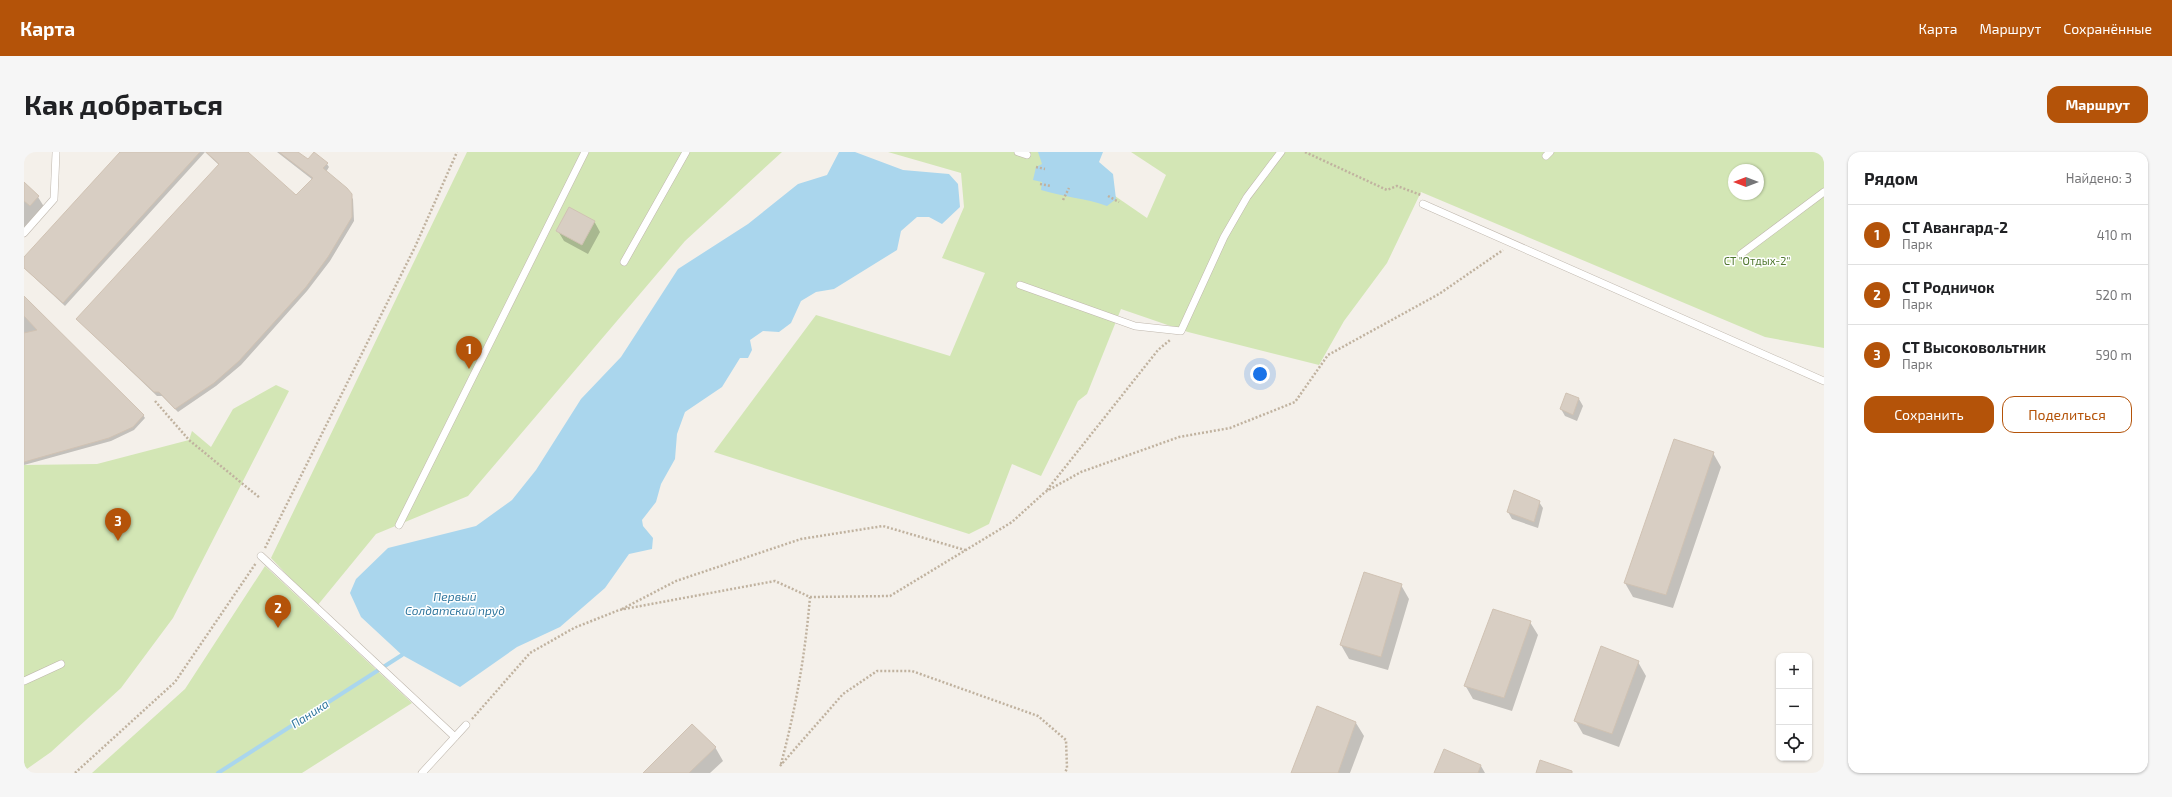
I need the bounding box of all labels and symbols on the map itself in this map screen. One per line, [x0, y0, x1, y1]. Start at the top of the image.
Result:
north arrow [1728, 164, 1764, 200]
park label: СТ "Отдых-2" [1724, 254, 1790, 267]
pin: 1 [456, 336, 482, 369]
your location [1250, 364, 1270, 384]
pin: 3 [105, 508, 131, 541]
water label: Первый Солдатский пруд [405, 589, 505, 617]
pin: 2 [265, 595, 291, 628]
water label: Паника [288, 696, 331, 730]

